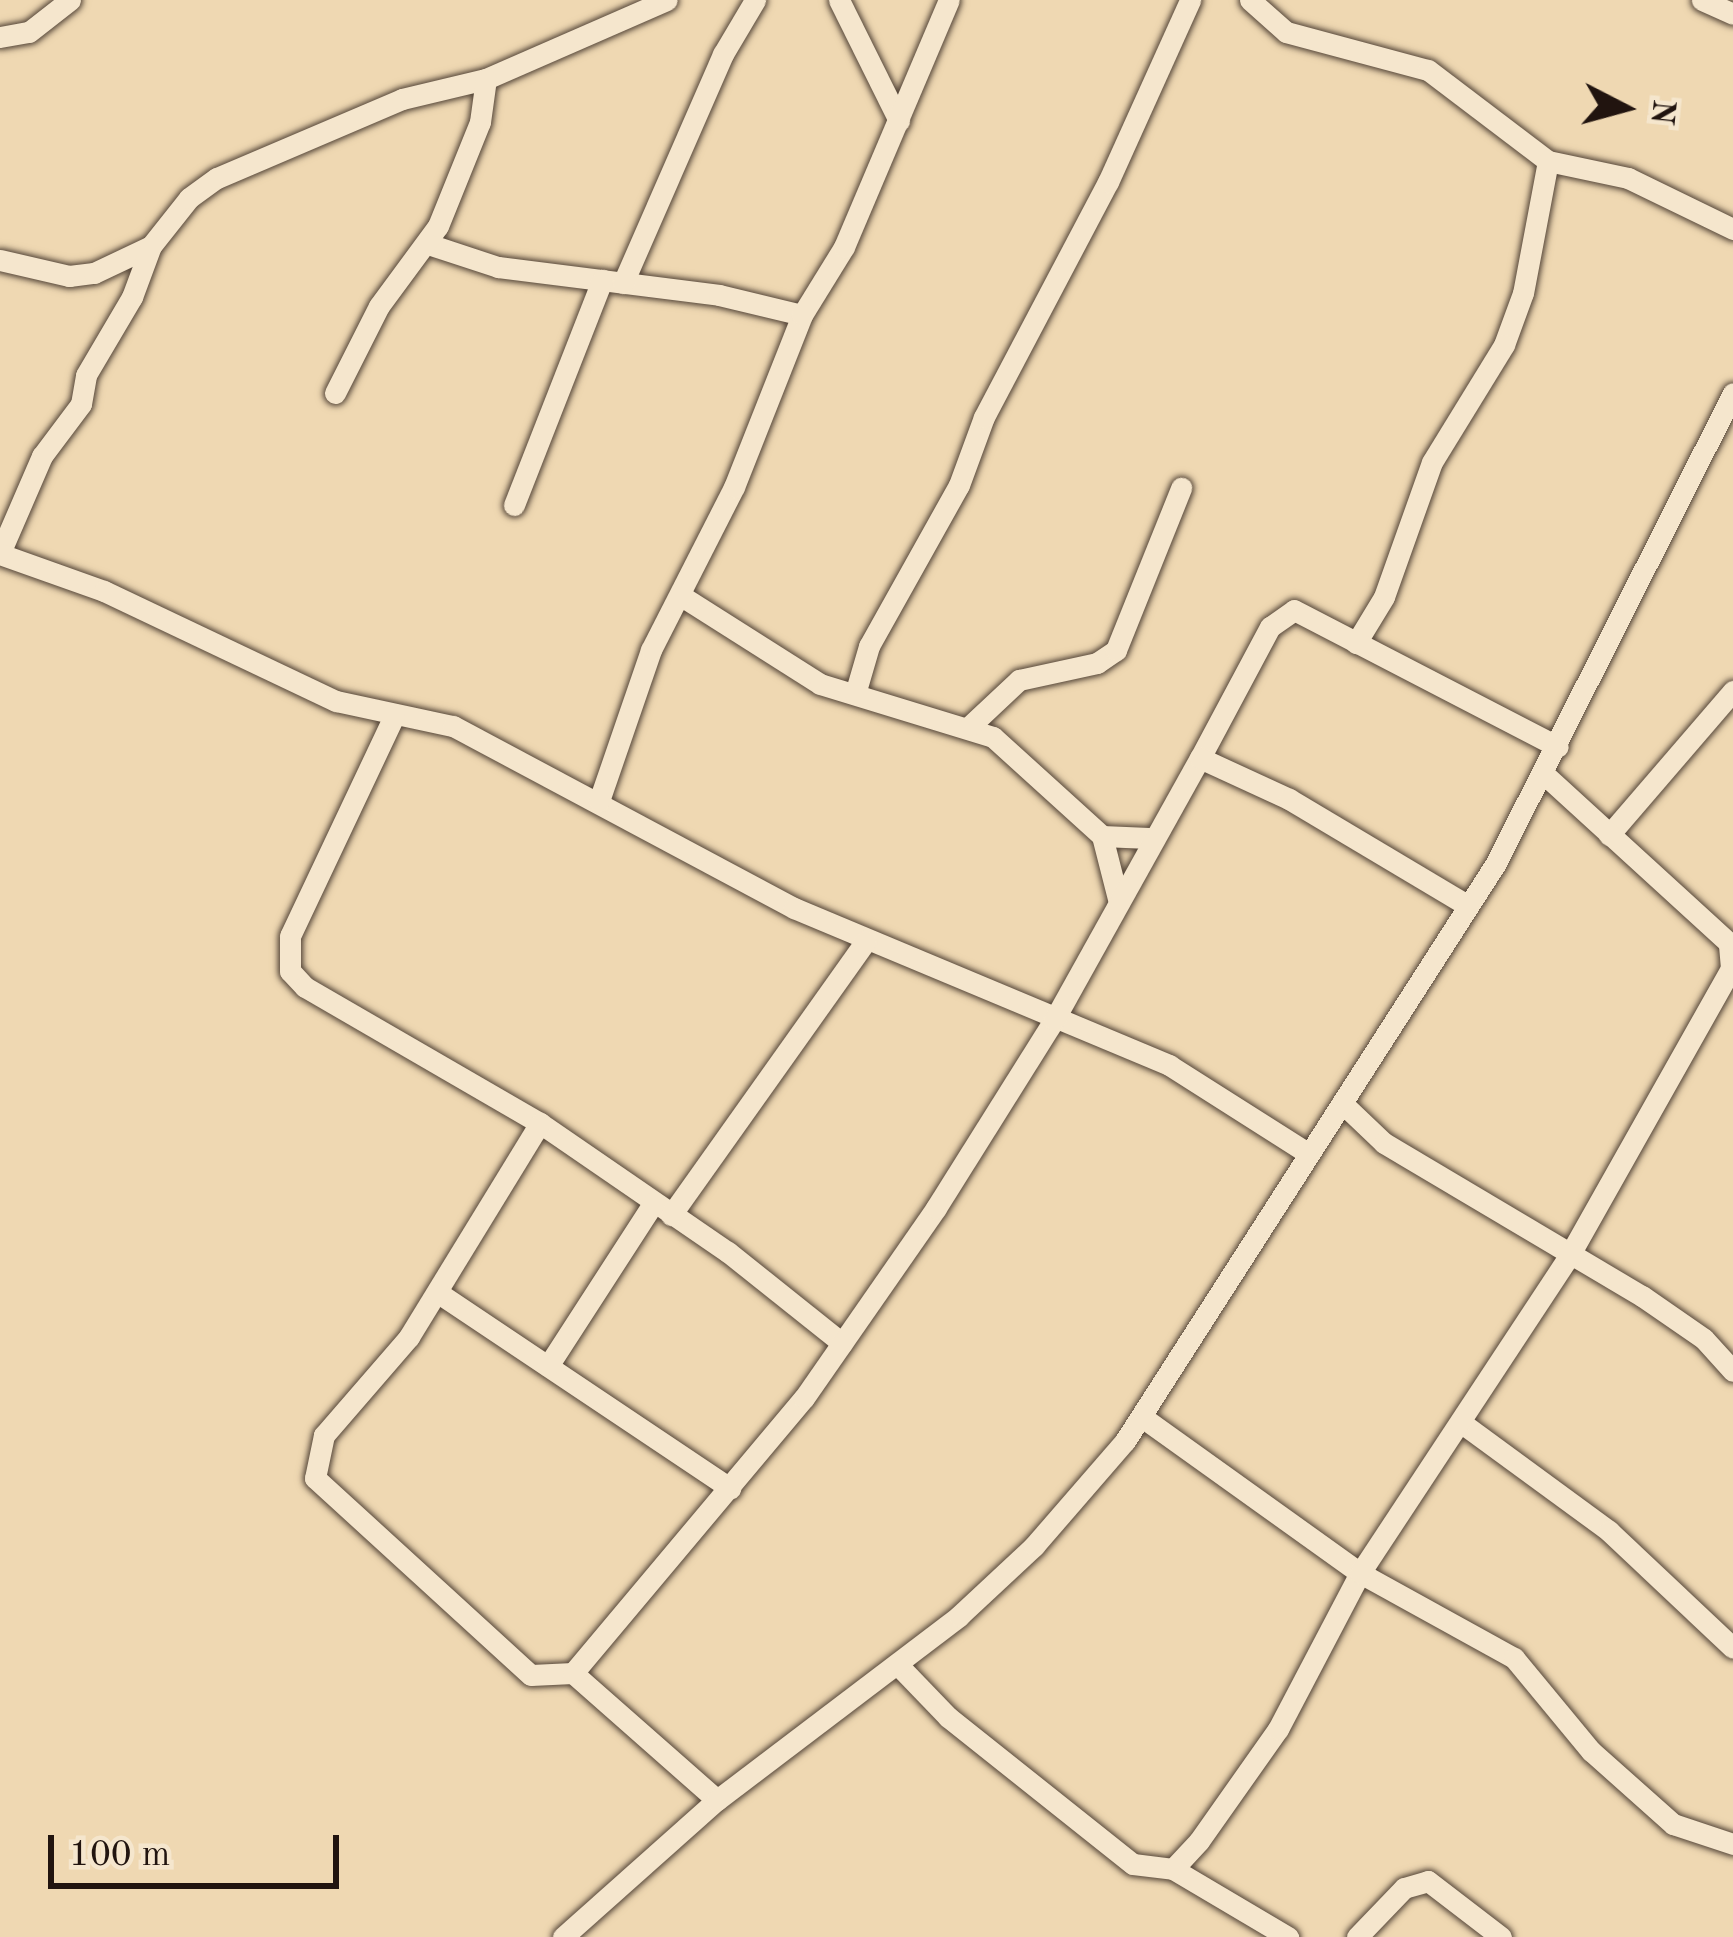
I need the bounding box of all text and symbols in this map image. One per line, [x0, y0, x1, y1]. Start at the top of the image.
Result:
north arrow [1565, 48, 1685, 168]
text: N [1644, 98, 1679, 126]
scale bar [54, 1811, 345, 1885]
text: 100 m [69, 1838, 170, 1874]

